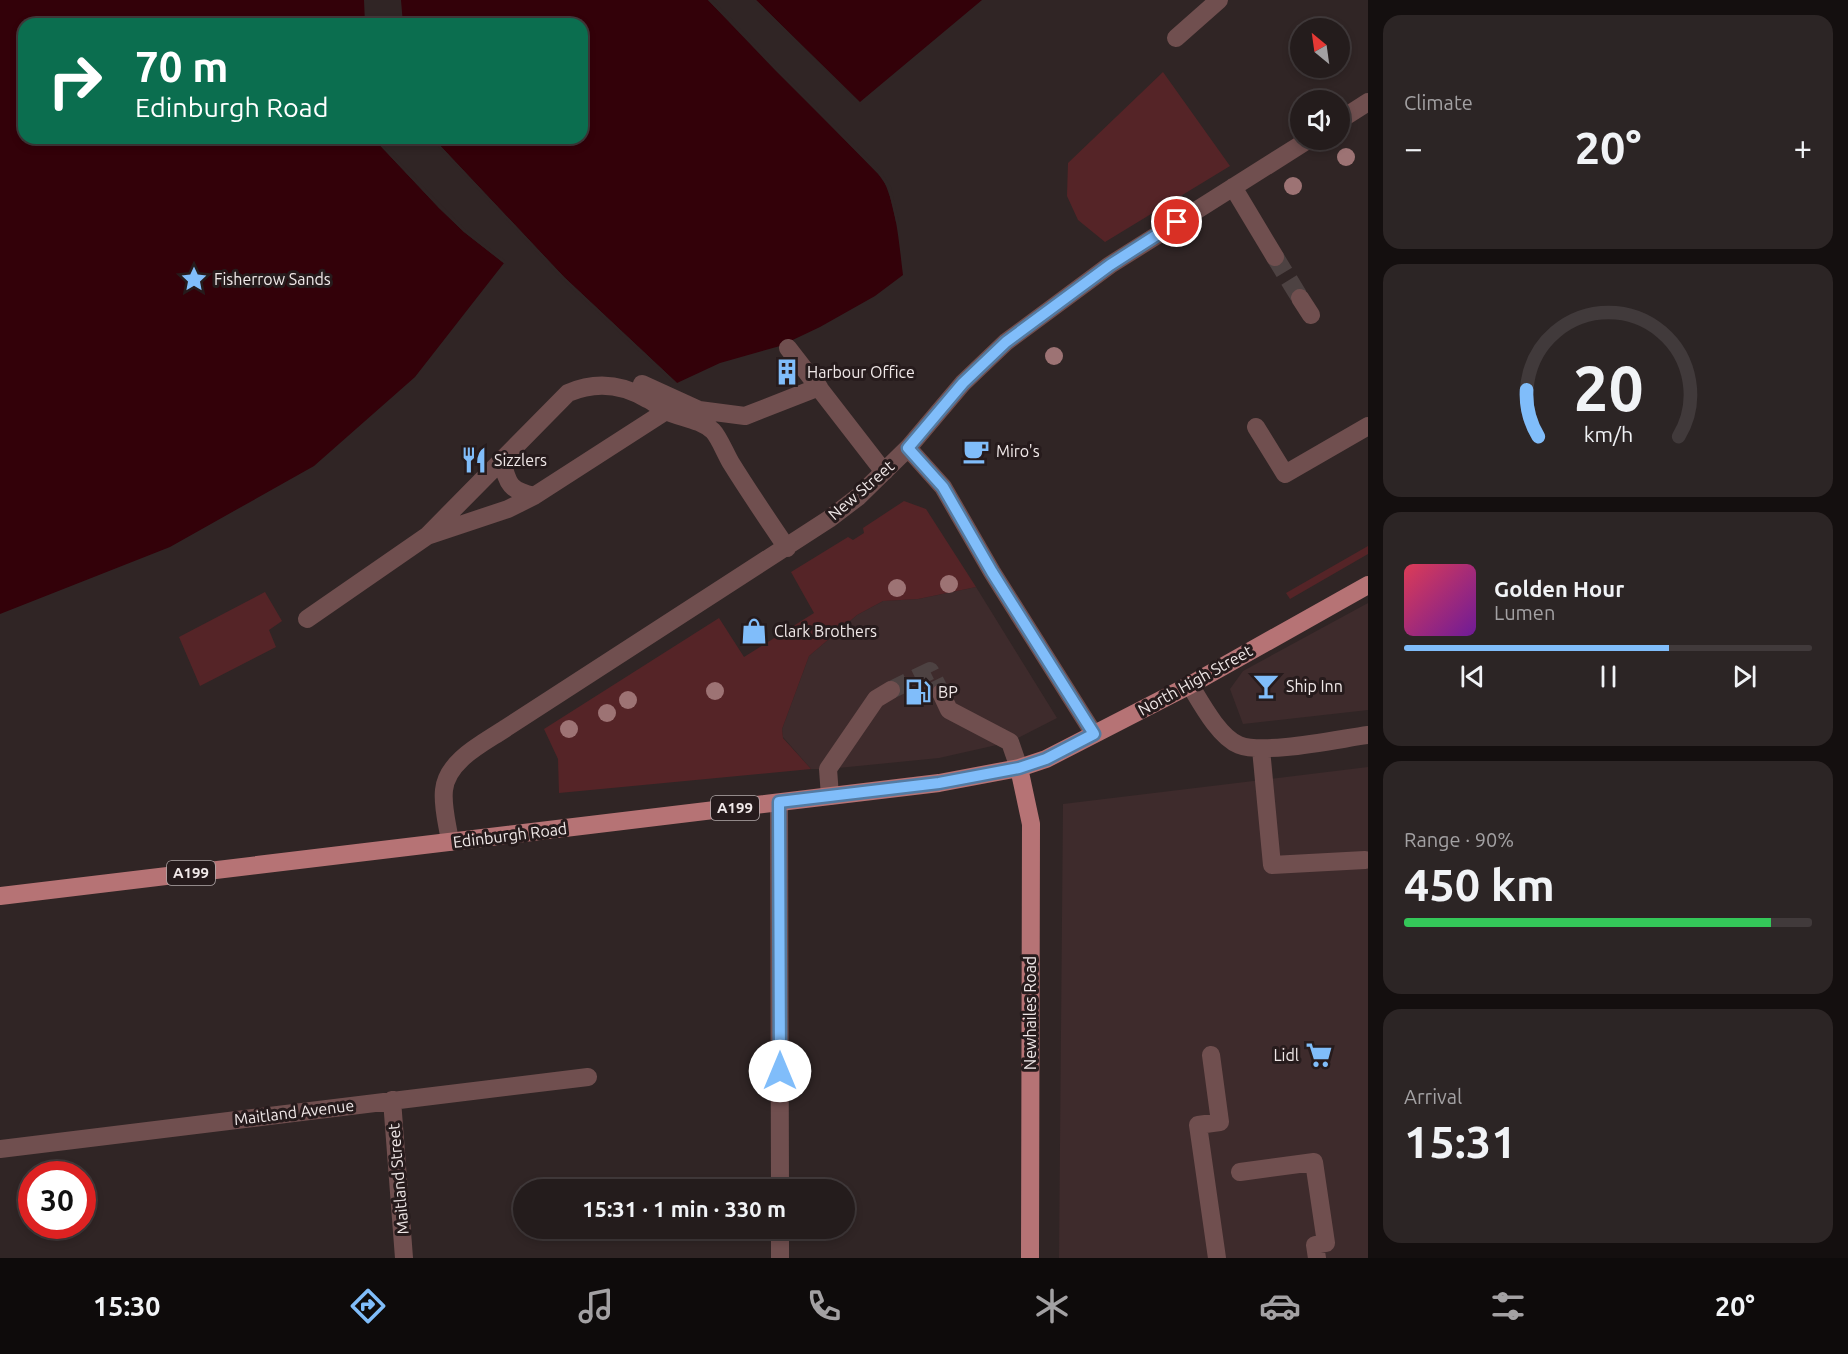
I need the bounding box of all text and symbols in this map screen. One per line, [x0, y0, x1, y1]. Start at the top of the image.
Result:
north arrow [1290, 18, 1350, 78]
map controls [1290, 18, 1350, 150]
icon: right [36, 42, 114, 120]
text: 70 m [135, 43, 229, 90]
button: sound [1290, 90, 1350, 150]
text: Climate [1404, 91, 1473, 114]
text: Edinburgh Road [135, 92, 328, 122]
text: 20° [1575, 122, 1641, 173]
text: − [1404, 129, 1423, 166]
text: + [1793, 129, 1812, 166]
pin [1151, 196, 1202, 247]
icon: arrive [1160, 205, 1193, 238]
place icon: Fisherrow Sands [179, 264, 209, 294]
place label: Fisherrow Sands [214, 270, 331, 288]
text: 20 [1573, 354, 1643, 424]
building icon: Harbour Office [772, 357, 802, 387]
place label: Harbour Office [807, 363, 915, 381]
text: km/h [1583, 423, 1633, 447]
cafe icon: Miro's [961, 436, 991, 466]
place label: Miro's [996, 442, 1040, 460]
restaurant icon: Sizzlers [459, 445, 489, 475]
place label: Sizzlers [494, 451, 547, 469]
street label: New Street [825, 456, 898, 523]
text: Golden Hour [1494, 576, 1624, 601]
text: Lumen [1494, 601, 1555, 624]
shop icon: Clark Brothers [739, 616, 769, 646]
place label: Clark Brothers [774, 622, 877, 640]
street label: North High Street [1135, 641, 1256, 719]
icon: previous [1456, 660, 1489, 693]
icon: pause [1592, 660, 1625, 693]
icon: next [1728, 660, 1761, 693]
bar icon: Ship Inn [1251, 671, 1281, 701]
fuel station icon: BP [903, 677, 933, 707]
place label: Ship Inn [1286, 677, 1343, 695]
place label: BP [938, 683, 958, 701]
road number: A199 [711, 796, 759, 820]
street label: Edinburgh Road [452, 819, 568, 851]
text: Range · 90% [1404, 828, 1514, 851]
text: 450 km [1404, 859, 1555, 910]
road number: A199 [167, 861, 215, 885]
street label: Newhailes Road [1021, 956, 1039, 1070]
position arrow [748, 1039, 812, 1103]
supermarket icon: Lidl [1304, 1040, 1334, 1070]
place label: Lidl [1273, 1046, 1299, 1064]
text: Arrival [1404, 1085, 1462, 1108]
street label: Maitland Avenue [233, 1096, 355, 1128]
text: 15:31 [1404, 1116, 1517, 1167]
street label: Maitland Street [384, 1122, 412, 1235]
speed limit sign: 30 [18, 1161, 96, 1239]
text: 15:31 · 1 min · 330 m [582, 1196, 786, 1221]
icon: directions [347, 1285, 389, 1327]
icon: music [575, 1285, 617, 1327]
icon: phone [803, 1285, 845, 1327]
icon: climate [1031, 1285, 1073, 1327]
icon: car [1259, 1285, 1301, 1327]
icon: filters [1487, 1285, 1529, 1327]
text: 15:30 [93, 1291, 161, 1321]
text: 20° [1715, 1291, 1755, 1321]

